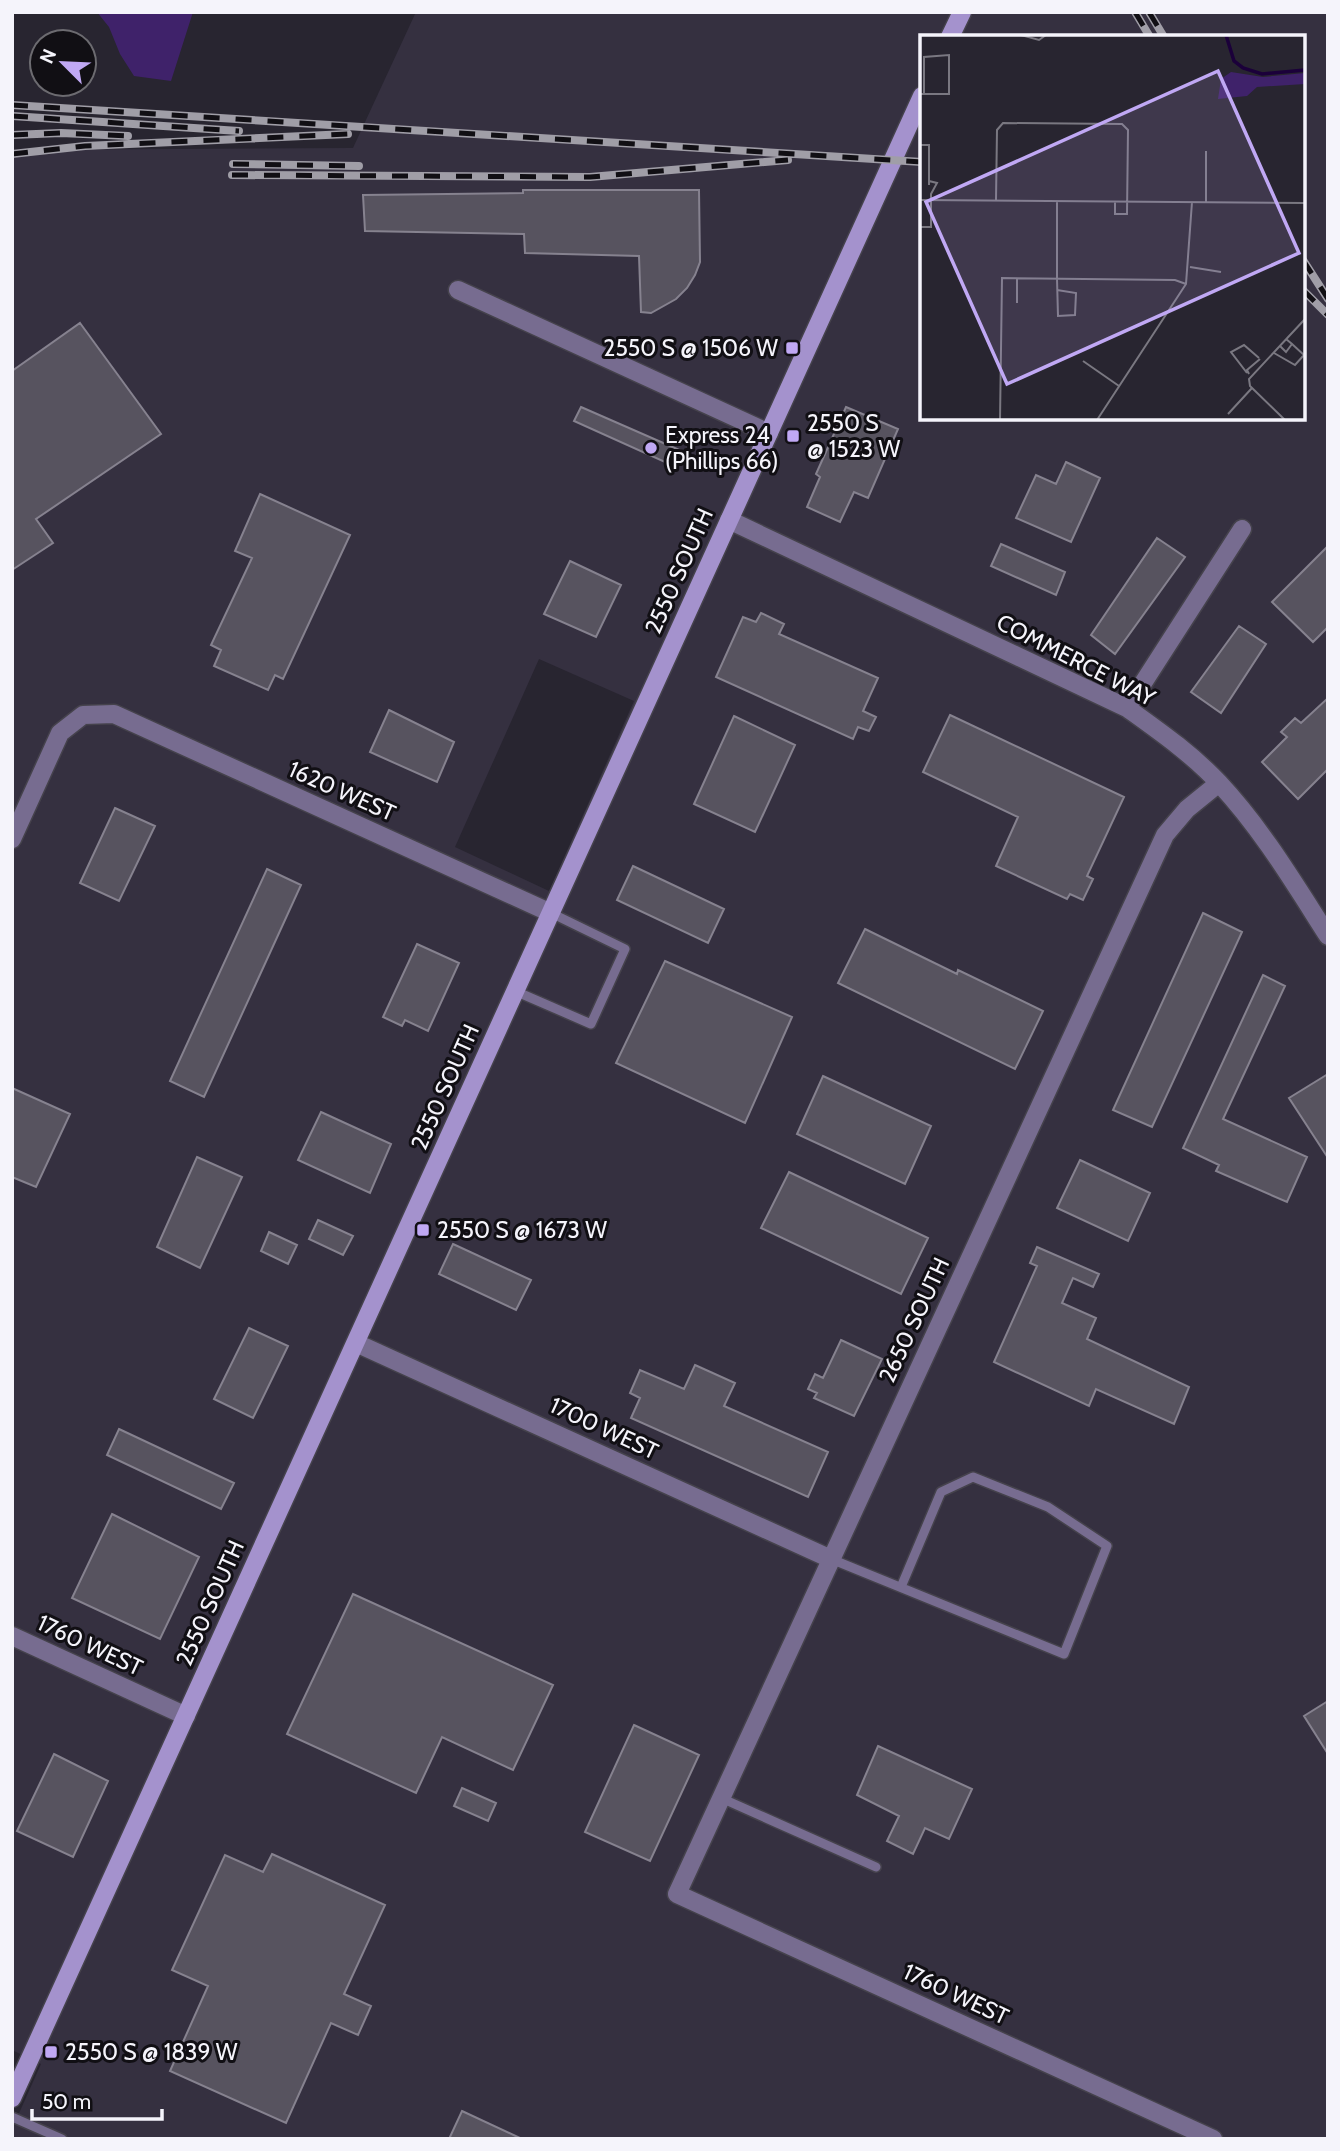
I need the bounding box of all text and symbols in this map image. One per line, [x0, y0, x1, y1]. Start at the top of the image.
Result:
north arrow [28, 28, 98, 98]
inset map [920, 35, 1305, 420]
text: N [35, 45, 61, 67]
place label: 2550 S @ 1506 W [603, 334, 778, 362]
marker: 2550 S @ 1506 W [784, 340, 800, 356]
place label: 2550 S @ 1523 W [807, 409, 900, 463]
place label: Express 24 (Phillips 66) [665, 421, 778, 475]
marker: 2550 S @ 1523 W [785, 428, 801, 444]
marker: Express 24 (Phillips 66) [643, 440, 659, 456]
street label: 2550 SOUTH [639, 504, 719, 638]
street label: COMMERCE WAY [992, 608, 1161, 712]
street label: 1620 WEST [284, 755, 400, 827]
street label: 2550 SOUTH [405, 1020, 485, 1154]
place label: 2550 S @ 1673 W [437, 1216, 607, 1244]
marker: 2550 S @ 1673 W [415, 1222, 431, 1238]
street label: 2650 SOUTH [873, 1253, 955, 1387]
street label: 1700 WEST [545, 1391, 663, 1465]
street label: 2550 SOUTH [170, 1536, 250, 1670]
street label: 1760 WEST [33, 1608, 147, 1682]
street label: 1760 WEST [899, 1957, 1013, 2031]
place label: 2550 S @ 1839 W [65, 2038, 238, 2066]
marker: 2550 S @ 1839 W [43, 2044, 59, 2060]
scale bar [32, 2078, 161, 2122]
text: 50 m [42, 2089, 91, 2114]

